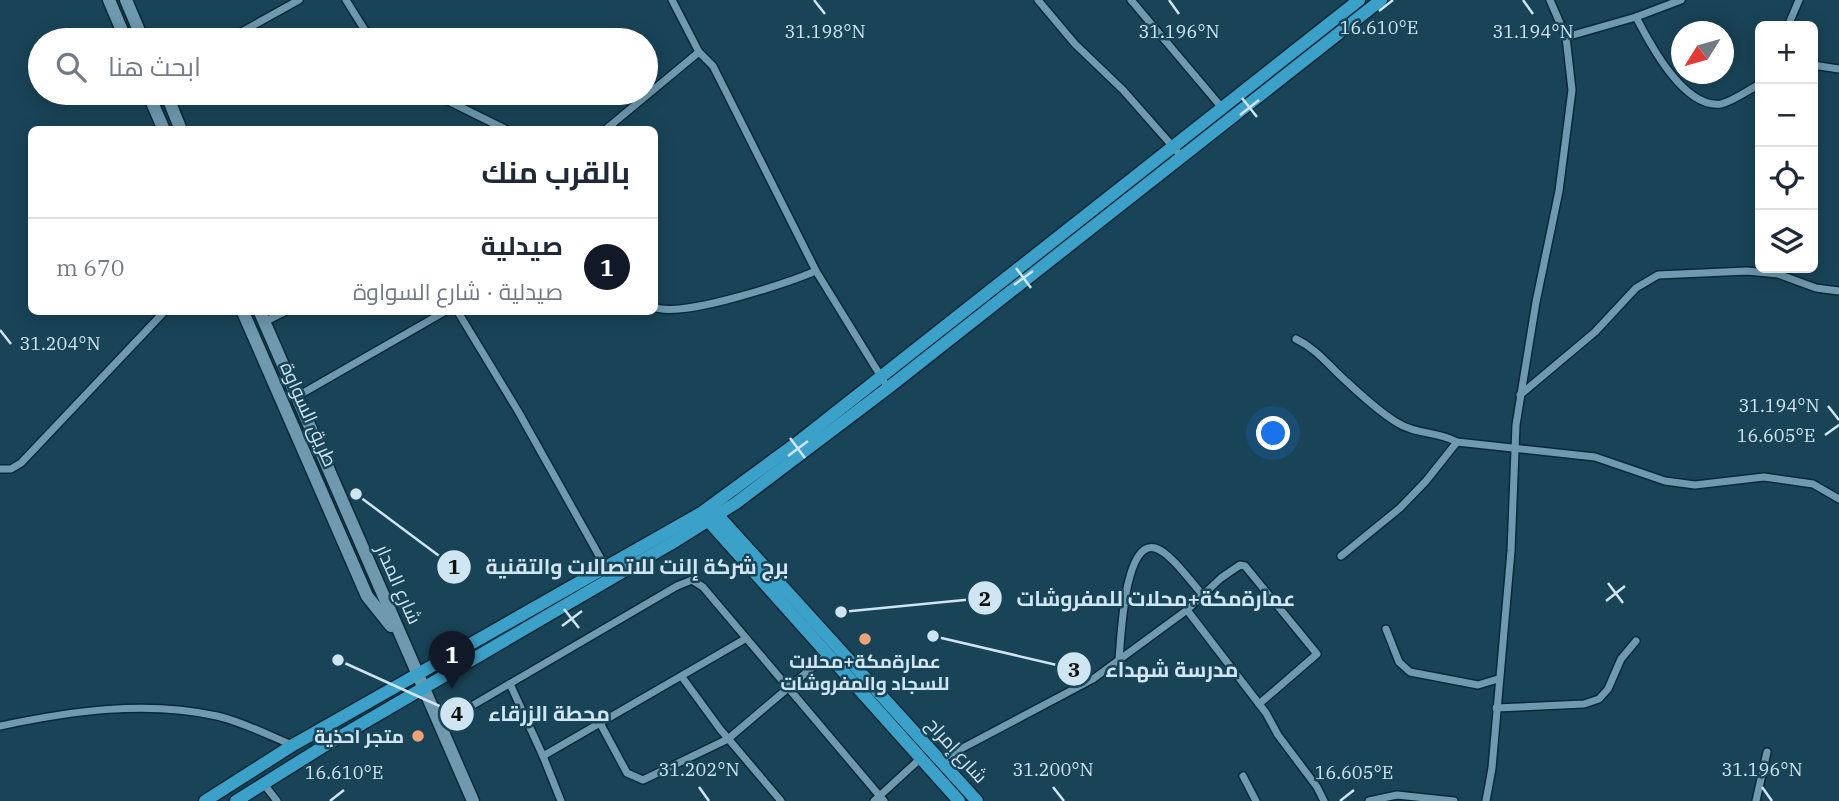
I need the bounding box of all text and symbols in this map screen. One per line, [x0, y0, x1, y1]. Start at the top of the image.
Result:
text: 16.610°E [1340, 16, 1418, 39]
text: 31.198°N [784, 20, 866, 43]
text: 31.196°N [1138, 20, 1220, 43]
text: 31.194°N [1492, 20, 1574, 43]
north arrow [1671, 21, 1734, 84]
map controls [1755, 21, 1818, 273]
button: + [1755, 21, 1818, 84]
search box [28, 28, 658, 105]
icon: search [52, 48, 90, 86]
text: ابحث هنا [108, 49, 201, 83]
button: − [1755, 84, 1818, 147]
button: locate [1755, 147, 1818, 210]
text: بالقرب منك [482, 152, 630, 191]
button: layers [1755, 210, 1818, 273]
text: صيدلية [481, 228, 563, 262]
text: 670 m [56, 252, 125, 282]
text: 1 [600, 252, 614, 282]
text: صيدلية · شارع السواوة [353, 276, 563, 306]
text: 31.204°N [19, 332, 101, 355]
street label: طريق السواوة [274, 358, 343, 470]
text: 31.194°N [1738, 394, 1820, 417]
your location [1256, 416, 1290, 450]
text: 16.605°E [1737, 424, 1815, 447]
street label: شارع المدار [369, 540, 427, 628]
callout: برج شركة إلنت للاتصالات والتقنية [437, 546, 803, 588]
text: 1 [448, 552, 460, 580]
text: برج شركة إلنت للاتصالات والتقنية [485, 552, 789, 581]
callout: عمارةمكة+محلات للمفروشات [967, 577, 1309, 619]
text: 2 [979, 584, 991, 612]
text: عمارةمكة+محلات للمفروشات [1017, 584, 1295, 612]
pin: 1 [429, 631, 475, 689]
marker: عمارةمكة+محلات للسجاد والمفروشات [857, 631, 873, 647]
callout: مدرسة شهداء [1057, 648, 1253, 690]
place label: عمارةمكة+محلات للسجاد والمفروشات [780, 649, 950, 695]
text: 3 [1068, 655, 1080, 683]
text: مدرسة شهداء [1106, 655, 1238, 683]
callout: محطة الزرقاء [439, 693, 624, 735]
text: 4 [451, 699, 463, 727]
text: محطة الزرقاء [488, 699, 610, 727]
street label: شارع إمراح [920, 712, 993, 789]
place label: متجر احذية [314, 724, 404, 748]
marker: متجر احذية [410, 728, 426, 744]
text: 31.202°N [658, 758, 740, 781]
text: 31.200°N [1012, 758, 1094, 781]
text: 31.196°N [1721, 758, 1803, 781]
text: 16.610°E [305, 761, 383, 784]
text: 16.605°E [1315, 761, 1393, 784]

